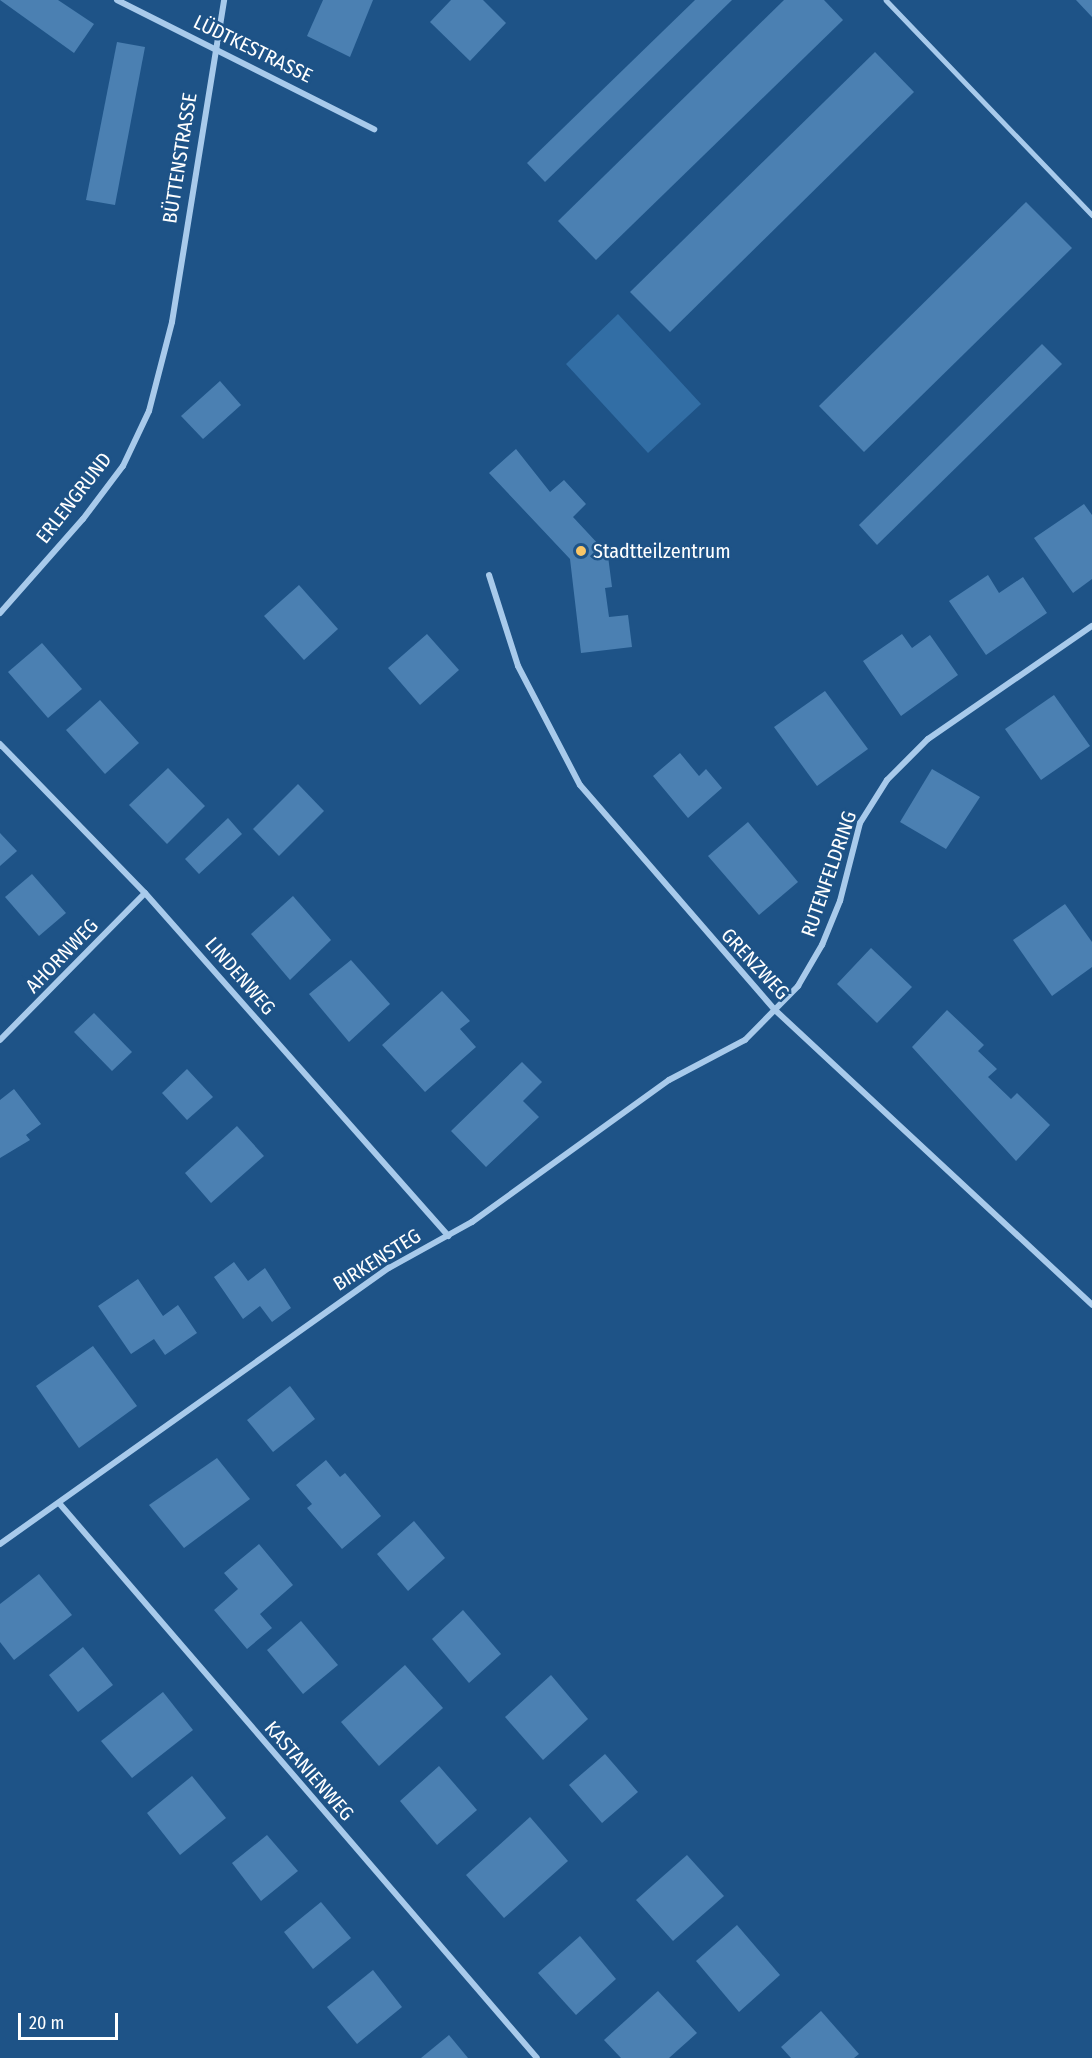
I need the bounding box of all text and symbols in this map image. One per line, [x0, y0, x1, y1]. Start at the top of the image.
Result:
street label: LÜDTKESTRASSE [190, 10, 316, 88]
street label: BÜTTENSTRASSE [158, 91, 202, 225]
street label: ERLENGRUND [31, 448, 117, 548]
place label: Stadtteilzentrum [593, 539, 731, 563]
marker: Stadtteilzentrum [574, 544, 588, 558]
street label: RUTENFELDRING [796, 808, 862, 940]
street label: AHORNWEG [21, 914, 103, 998]
street label: GRENZWEG [716, 923, 794, 1005]
street label: LINDENWEG [200, 932, 280, 1020]
street label: BIRKENSTEG [329, 1224, 425, 1296]
street label: KASTANIENWEG [259, 1716, 359, 1826]
scale bar [21, 2001, 122, 2039]
text: 20 m [29, 2012, 64, 2034]

